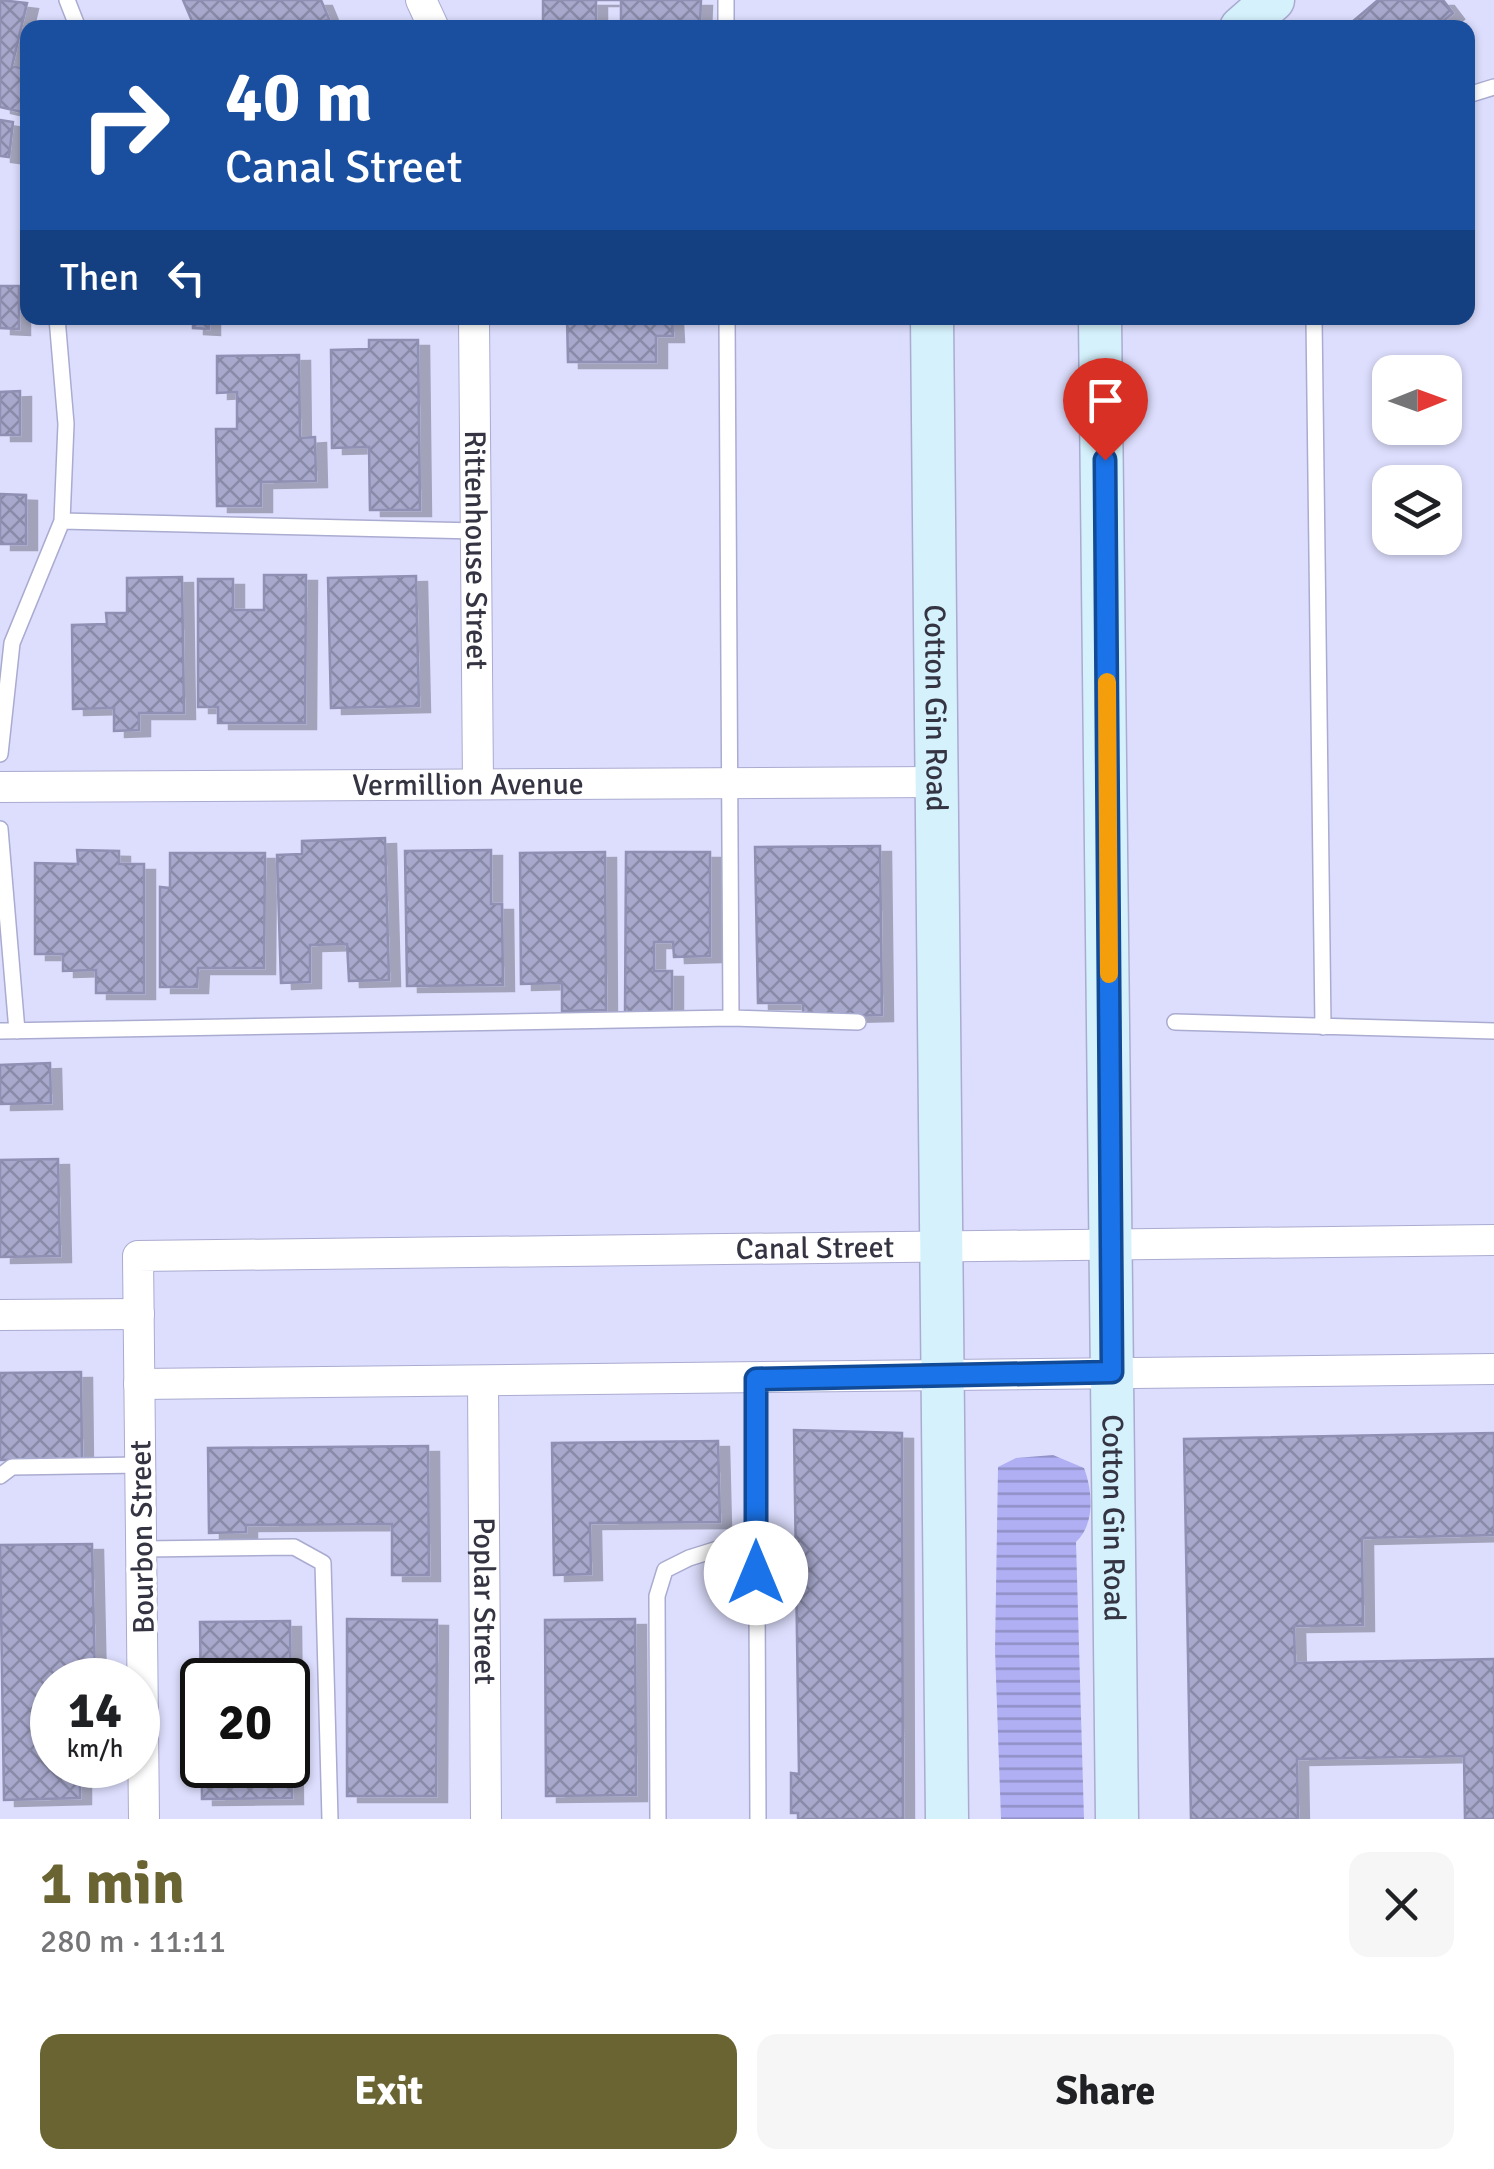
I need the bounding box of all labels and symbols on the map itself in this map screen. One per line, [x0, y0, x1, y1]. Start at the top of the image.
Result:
north arrow [1372, 355, 1462, 445]
pin [1063, 358, 1148, 461]
street label: Rittenhouse Street [456, 430, 495, 670]
street label: Cotton Gin Road [916, 604, 955, 812]
street label: Vermillion Avenue [352, 766, 584, 804]
street label: Canal Street [736, 1229, 894, 1268]
street label: Cotton Gin Road [1093, 1414, 1133, 1622]
street label: Bourbon Street [122, 1440, 163, 1634]
street label: Poplar Street [465, 1517, 503, 1685]
position arrow [704, 1521, 808, 1625]
speed limit sign: 20 [180, 1658, 310, 1788]

